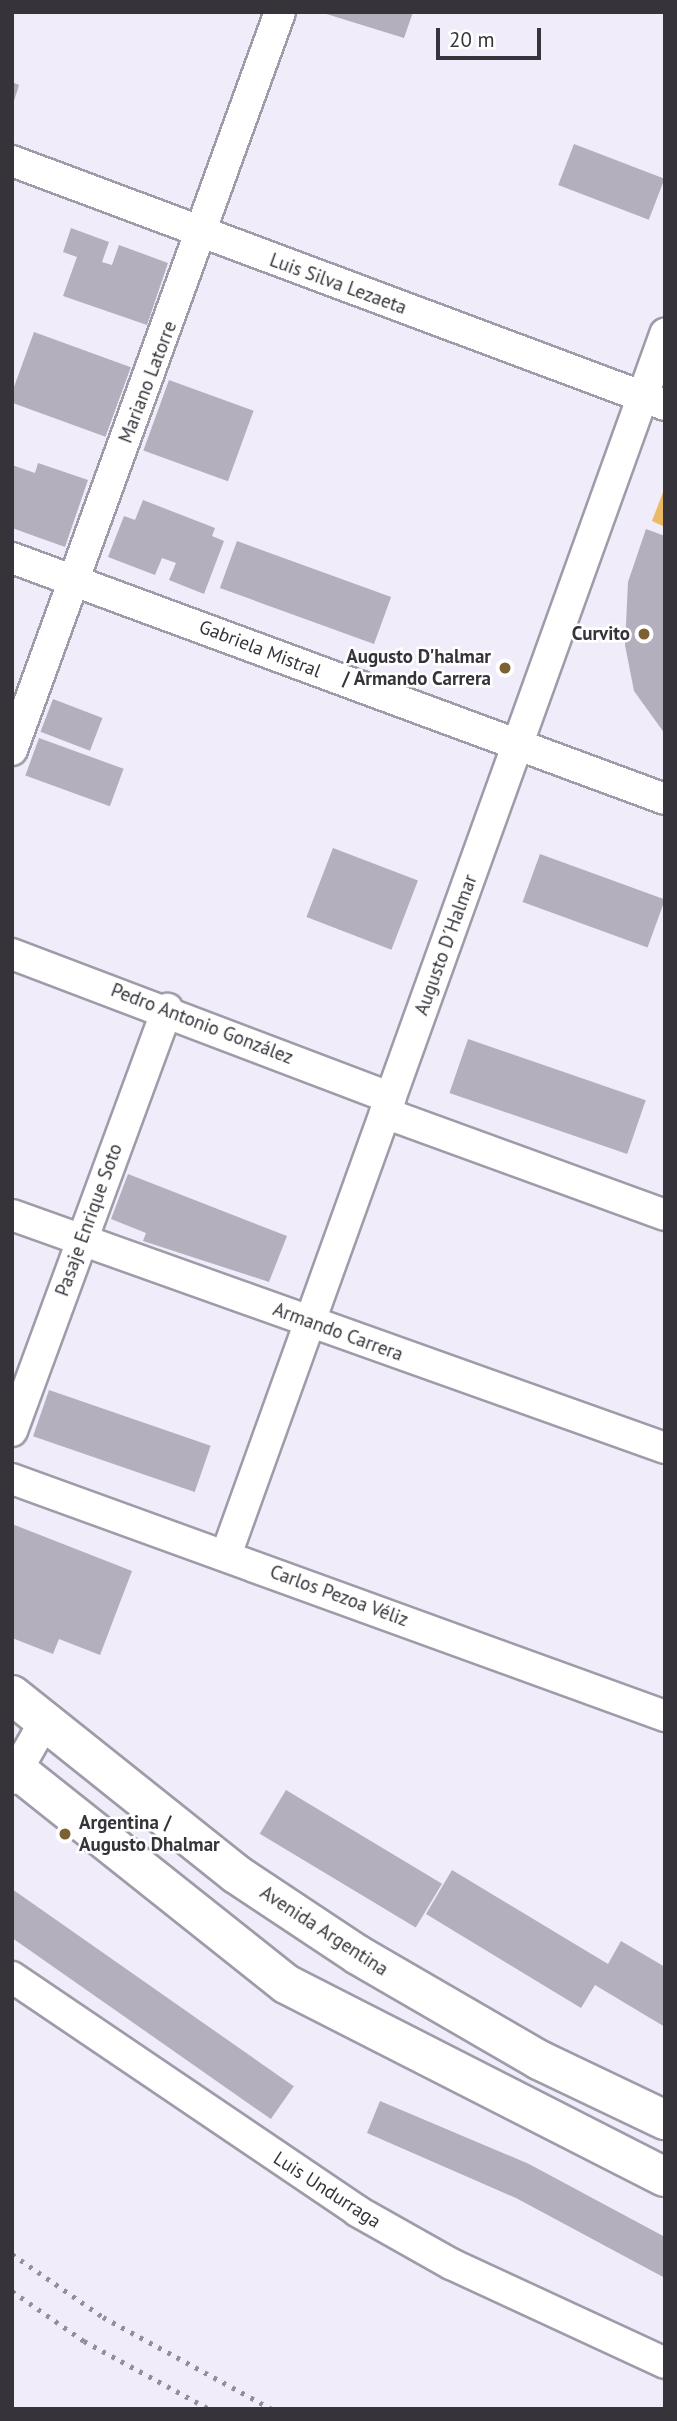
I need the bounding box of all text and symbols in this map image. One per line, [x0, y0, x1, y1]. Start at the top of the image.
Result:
scale bar [439, 14, 544, 58]
text: 20 m [449, 26, 495, 53]
street label: Luis Silva Lezaeta [267, 249, 409, 319]
street label: Mariano Latorre [114, 318, 182, 446]
street label: Gabriela Mistral [196, 615, 324, 683]
place label: Curvito [572, 623, 630, 645]
marker: Curvito [636, 626, 652, 642]
place label: Augusto D'halmar / Armando Carrera [341, 646, 491, 690]
marker: Augusto D'halmar / Armando Carrera [497, 660, 513, 676]
street label: Augusto D´Halmar [410, 872, 482, 1018]
street label: Pedro Antonio González [107, 979, 297, 1069]
street label: Pasaje Enrique Soto [51, 1141, 127, 1299]
street label: Armando Carrera [270, 1298, 406, 1366]
street label: Carlos Pezoa Véliz [267, 1560, 411, 1632]
place label: Argentina / Augusto Dhalmar [79, 1812, 220, 1856]
marker: Argentina / Augusto Dhalmar [57, 1826, 73, 1842]
street label: Avenida Argentina [256, 1881, 392, 1981]
street label: Luis Undurraga [269, 2147, 385, 2233]

